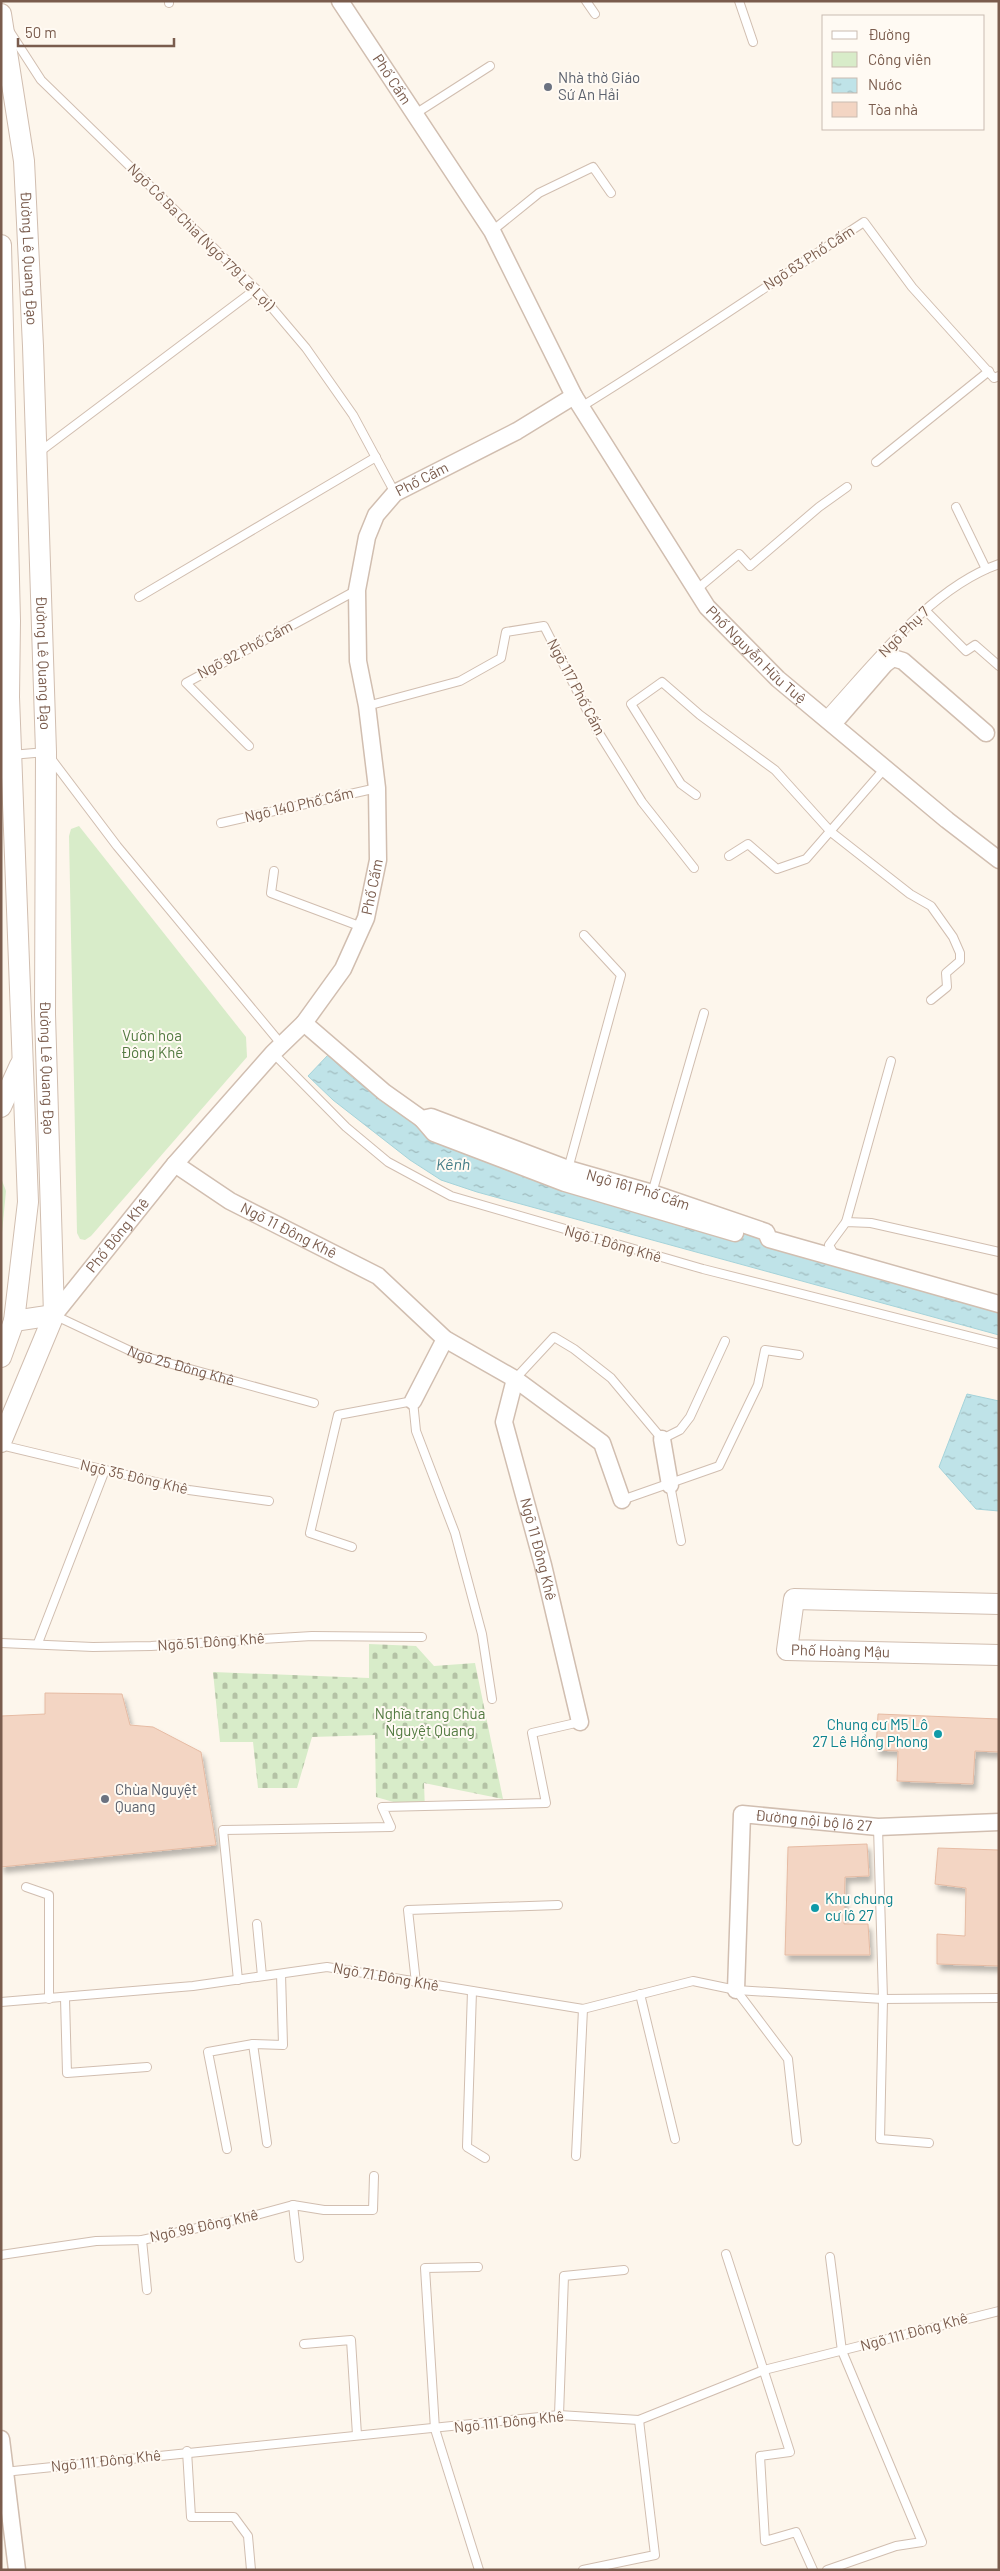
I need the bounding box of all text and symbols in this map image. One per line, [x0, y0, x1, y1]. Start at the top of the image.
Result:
scale bar [18, 15, 174, 47]
legend [822, 15, 985, 130]
text: 50 m [25, 23, 57, 41]
text: Đường [868, 25, 910, 43]
street label: Phố Cấm [369, 50, 416, 108]
text: Công viên [868, 50, 931, 68]
place label: Nhà thờ Giáo Sứ An Hải [558, 68, 640, 103]
text: Nước [868, 75, 902, 93]
marker: Nhà thờ Giáo Sứ An Hải [542, 81, 554, 93]
text: Tòa nhà [868, 100, 918, 118]
street label: Ngõ Cô Ba Chìa (Ngõ 179 Lê Lợi) [124, 159, 279, 314]
street label: Đường Lê Quang Đạo [17, 191, 42, 326]
street label: Ngõ 63 Phố Cấm [760, 221, 857, 293]
street label: Phố Cấm [392, 457, 451, 499]
street label: Đường Lê Quang Đạo [33, 595, 55, 730]
street label: Phố Nguyễn Hữu Tuệ [703, 602, 810, 707]
street label: Ngõ Phụ 7 [874, 602, 932, 660]
street label: Ngõ 92 Phố Cấm [194, 617, 295, 682]
street label: Ngõ 117 Phố Cấm [544, 635, 610, 738]
street label: Ngõ 140 Phố Cấm [243, 783, 355, 825]
street label: Phố Cấm [357, 857, 386, 916]
street label: Đường Lê Quang Đạo [37, 1001, 59, 1135]
park label: Vườn hoa Đông Khê [121, 1026, 183, 1061]
water label: Kênh [436, 1154, 470, 1173]
street label: Ngõ 161 Phố Cấm [584, 1165, 692, 1213]
street label: Phố Đông Khê [82, 1194, 152, 1276]
street label: Ngõ 11 Đông Khê [238, 1198, 340, 1262]
street label: Ngõ 1 Đông Khê [563, 1221, 664, 1265]
street label: Ngõ 25 Đông Khê [125, 1341, 237, 1389]
street label: Ngõ 35 Đông Khê [79, 1455, 190, 1497]
street label: Ngõ 11 Đông Khê [517, 1496, 561, 1602]
street label: Ngõ 51 Đông Khê [157, 1628, 265, 1654]
street label: Phố Hoàng Mậu [791, 1640, 890, 1660]
park label: Nghĩa trang Chùa Nguyệt Quang [375, 1704, 485, 1739]
place label: Chung cư M5 Lô 27 Lê Hồng Phong [812, 1715, 928, 1750]
marker: Chung cư M5 Lô 27 Lê Hồng Phong [932, 1728, 944, 1740]
place label: Chùa Nguyệt Quang [115, 1780, 197, 1815]
marker: Chùa Nguyệt Quang [99, 1793, 111, 1805]
street label: Đường nội bộ lô 27 [755, 1805, 873, 1834]
place label: Khu chung cư lô 27 [825, 1889, 893, 1924]
marker: Khu chung cư lô 27 [809, 1902, 821, 1914]
street label: Ngõ 71 Đông Khê [332, 1958, 440, 1994]
street label: Ngõ 99 Đông Khê [148, 2205, 260, 2245]
street label: Ngõ 111 Đông Khê [858, 2308, 969, 2354]
street label: Ngõ 111 Đông Khê [453, 2406, 565, 2436]
street label: Ngõ 111 Đông Khê [50, 2445, 162, 2475]

